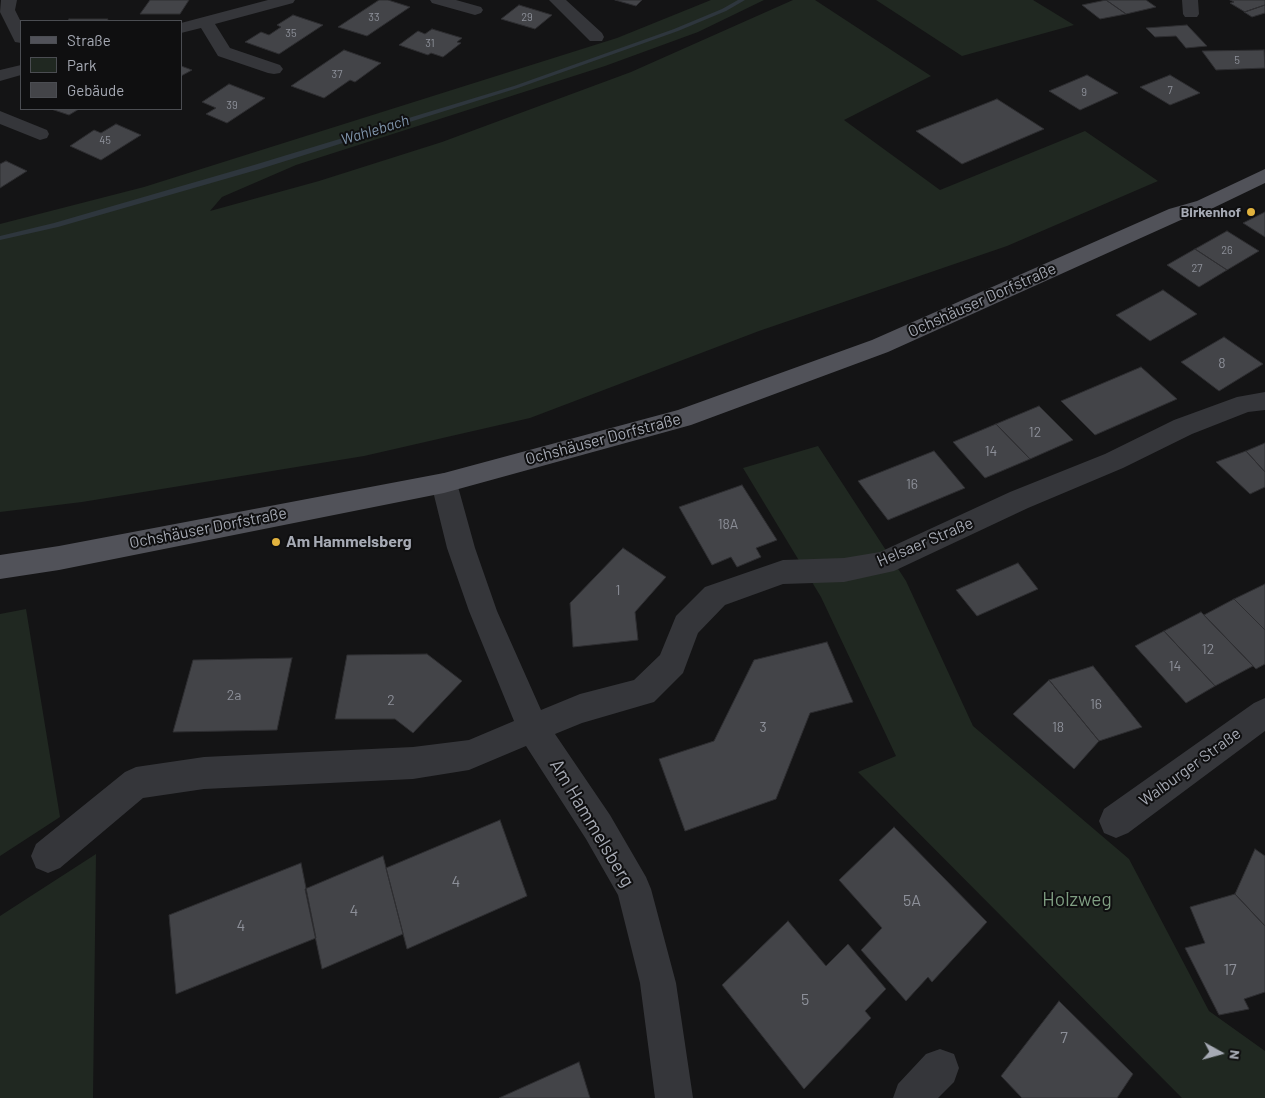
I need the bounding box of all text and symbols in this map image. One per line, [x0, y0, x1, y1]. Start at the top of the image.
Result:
house number: 33 [368, 10, 380, 24]
house number: 29 [521, 10, 533, 24]
legend [20, 20, 182, 110]
house number: 35 [285, 26, 297, 40]
text: Straße [67, 31, 111, 49]
house number: 31 [425, 36, 435, 50]
house number: 5 [1234, 53, 1240, 67]
text: Park [67, 56, 96, 74]
house number: 37 [332, 67, 342, 81]
text: Gebäude [67, 81, 124, 99]
house number: 7 [1167, 83, 1173, 97]
house number: 9 [1081, 85, 1087, 99]
house number: 39 [226, 98, 238, 112]
water label: Wahlebach [339, 111, 411, 149]
house number: 45 [99, 133, 111, 147]
place label: Birkenhof [1181, 204, 1241, 220]
marker: Birkenhof [1245, 206, 1257, 218]
house number: 26 [1221, 243, 1233, 257]
street label: Ochshäuser Dorfstraße [905, 259, 1059, 341]
house number: 27 [1191, 261, 1203, 275]
house number: 8 [1218, 355, 1226, 371]
street label: Ochshäuser Dorfstraße [523, 409, 683, 469]
house number: 12 [1029, 424, 1041, 440]
house number: 14 [985, 443, 997, 459]
house number: 16 [906, 476, 918, 492]
street label: Ochshäuser Dorfstraße [128, 503, 288, 553]
street label: Helsaer Straße [874, 513, 976, 571]
house number: 18A [718, 516, 738, 532]
place label: Am Hammelsberg [286, 532, 412, 552]
marker: Am Hammelsberg [270, 536, 282, 548]
house number: 1 [616, 582, 620, 598]
house number: 12 [1202, 641, 1214, 657]
house number: 14 [1169, 658, 1181, 674]
house number: 2a [227, 687, 241, 703]
house number: 2 [387, 692, 395, 708]
house number: 16 [1090, 696, 1102, 712]
house number: 3 [759, 719, 767, 735]
house number: 18 [1052, 719, 1064, 735]
street label: Walburger Straße [1135, 724, 1245, 810]
street label: Am Hammelsberg [545, 755, 639, 891]
house number: 4 [452, 872, 460, 892]
park label: Holzweg [1042, 889, 1112, 911]
house number: 5A [903, 891, 921, 911]
house number: 4 [350, 901, 358, 921]
house number: 4 [237, 916, 245, 936]
house number: 17 [1223, 960, 1237, 980]
house number: 5 [801, 990, 809, 1010]
house number: 7 [1060, 1028, 1068, 1048]
north arrow [1195, 1028, 1245, 1078]
text: N [1226, 1049, 1244, 1061]

